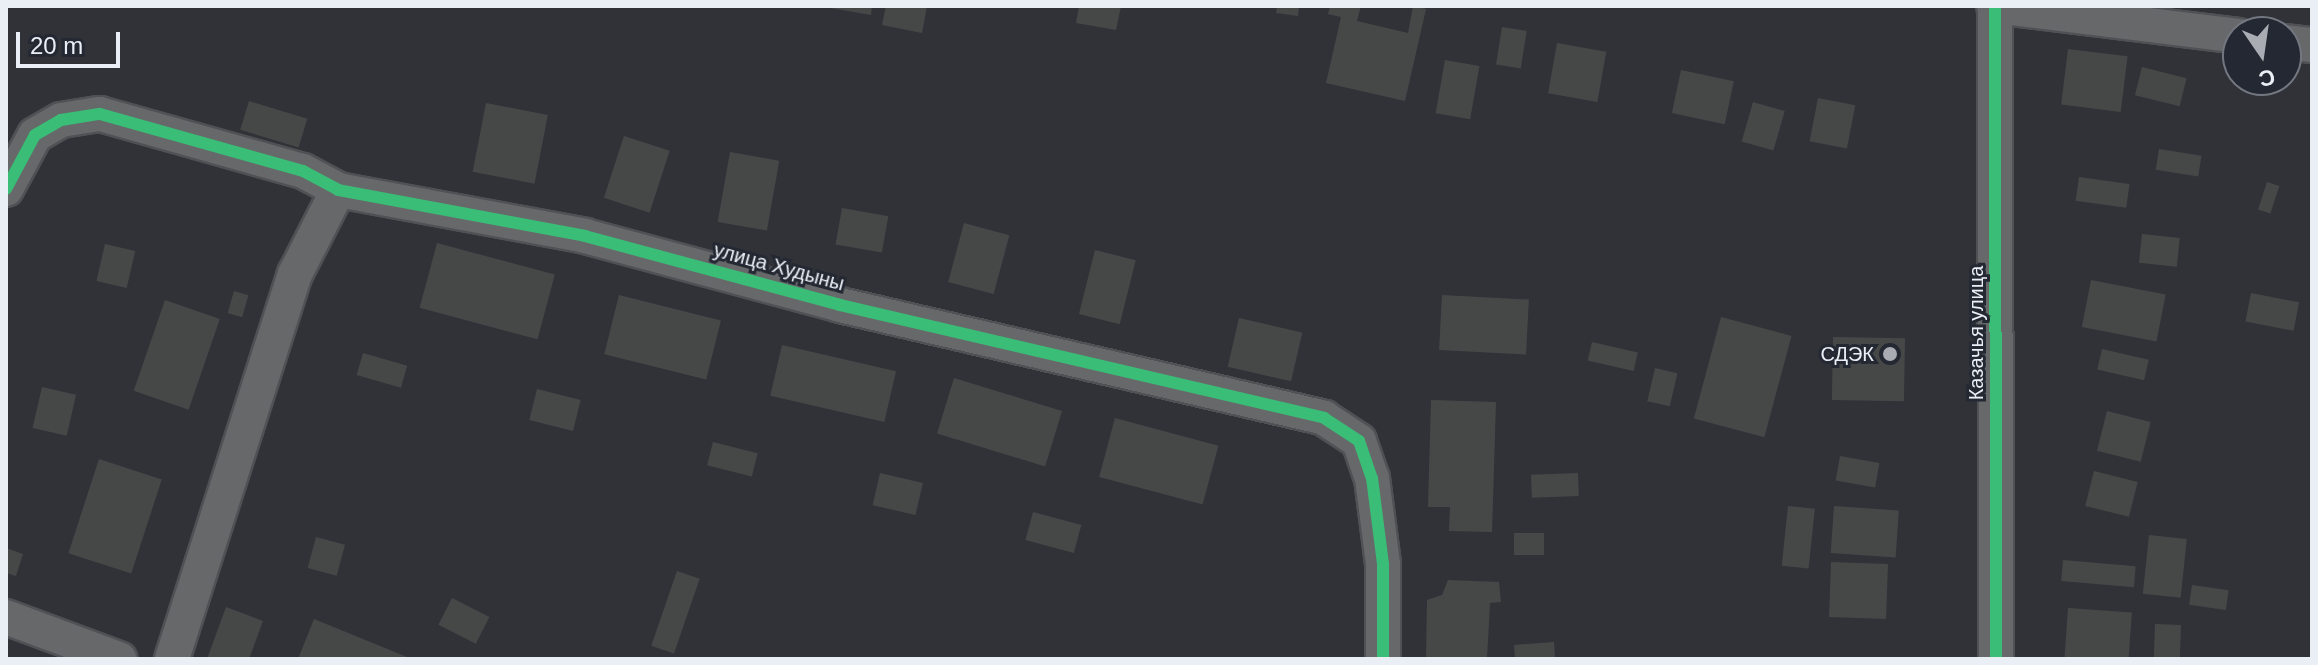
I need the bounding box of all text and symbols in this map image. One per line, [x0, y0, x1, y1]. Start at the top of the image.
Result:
scale bar [20, 16, 124, 66]
north arrow [2222, 16, 2302, 96]
text: 20 m [30, 32, 83, 59]
text: С [2257, 64, 2278, 92]
street label: улица Худыны [711, 238, 847, 296]
street label: Казачья улица [1964, 266, 1988, 400]
place label: СДЭК [1820, 342, 1874, 366]
marker: СДЭК [1881, 345, 1899, 363]

